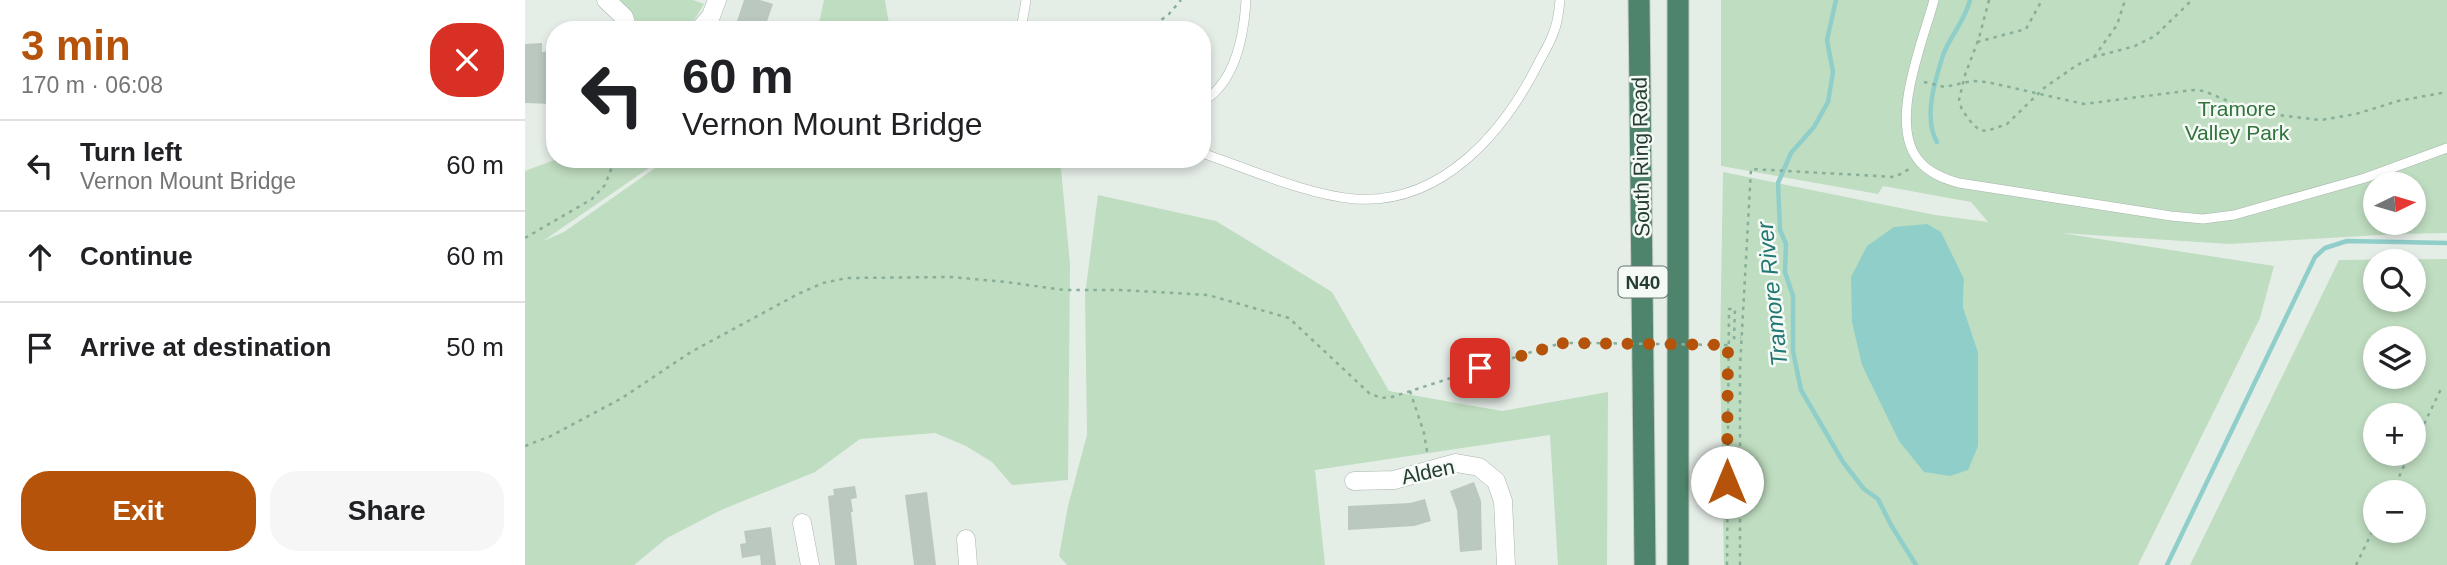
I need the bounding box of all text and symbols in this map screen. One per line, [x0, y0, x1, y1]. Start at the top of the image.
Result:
text: 3 min [21, 22, 131, 69]
button: close [430, 23, 504, 97]
icon: left [567, 49, 658, 140]
text: 60 m [682, 49, 794, 103]
text: 170 m · 06:08 [21, 72, 163, 98]
street label: South Ring Road [1628, 77, 1653, 237]
park label: Tramore Valley Park [2185, 97, 2290, 144]
text: Vernon Mount Bridge [682, 106, 983, 142]
text: Turn left [80, 137, 182, 167]
icon: left [21, 147, 59, 185]
text: 60 m [446, 150, 504, 180]
text: Vernon Mount Bridge [80, 168, 296, 194]
north arrow [2363, 172, 2425, 234]
map controls [2363, 172, 2426, 543]
water label: Tramore River [1751, 219, 1793, 368]
icon: ahead [21, 238, 59, 276]
text: Continue [80, 241, 193, 271]
text: 60 m [446, 241, 504, 271]
button: search [2363, 249, 2426, 312]
road number: N40 [1619, 266, 1667, 298]
button: layers [2363, 326, 2426, 389]
icon: arrive [21, 329, 59, 367]
text: Arrive at destination [80, 332, 331, 362]
text: 50 m [446, 332, 504, 362]
pin [1450, 338, 1510, 398]
icon: arrive [1461, 349, 1499, 387]
button: + [2363, 403, 2426, 466]
position arrow [1690, 445, 1764, 519]
street label: Alden [1399, 455, 1457, 488]
button: Exit [21, 471, 256, 551]
button: Share [270, 471, 504, 551]
button: − [2363, 480, 2426, 543]

